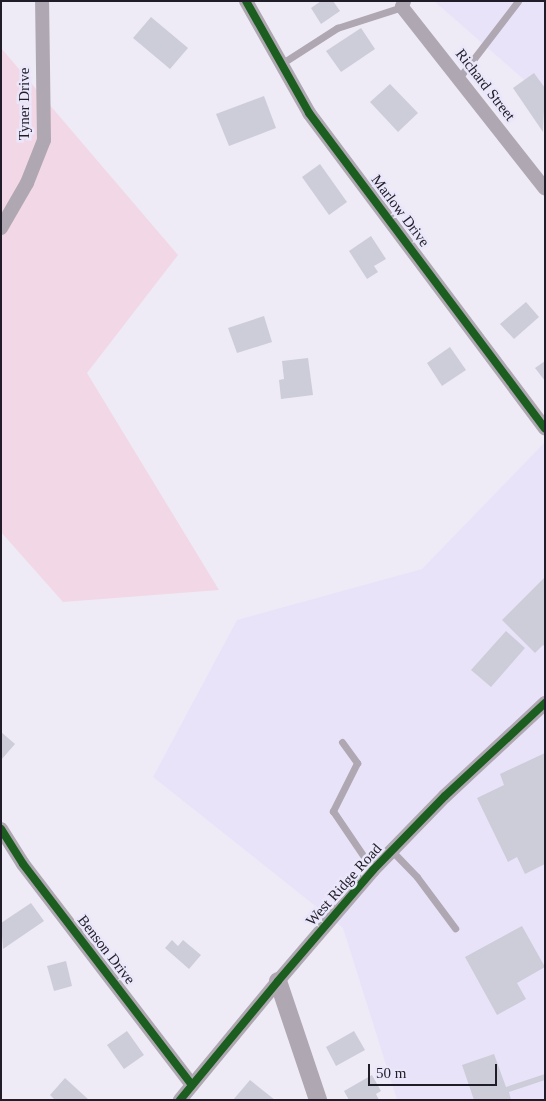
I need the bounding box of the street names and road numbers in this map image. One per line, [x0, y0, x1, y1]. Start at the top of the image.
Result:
street label: Richard Street [451, 45, 519, 125]
street label: Tyner Drive [16, 68, 34, 140]
street label: Marlow Drive [367, 171, 433, 251]
street label: West Ridge Road [302, 840, 386, 930]
street label: Benson Drive [73, 912, 139, 988]

